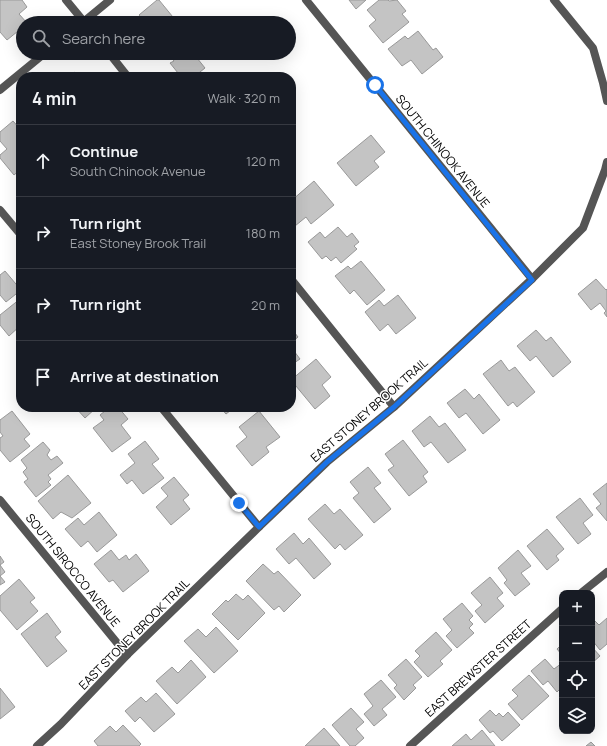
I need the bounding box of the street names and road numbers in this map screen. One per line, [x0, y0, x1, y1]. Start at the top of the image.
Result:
street label: SOUTH CHINOOK AVENUE [392, 91, 494, 211]
street label: EAST STONEY BROOK TRAIL [307, 354, 431, 466]
street label: SOUTH SIROCCO AVENUE [22, 510, 124, 630]
street label: EAST STONEY BROOK TRAIL [75, 575, 193, 693]
street label: EAST BREWSTER STREET [421, 615, 536, 720]

